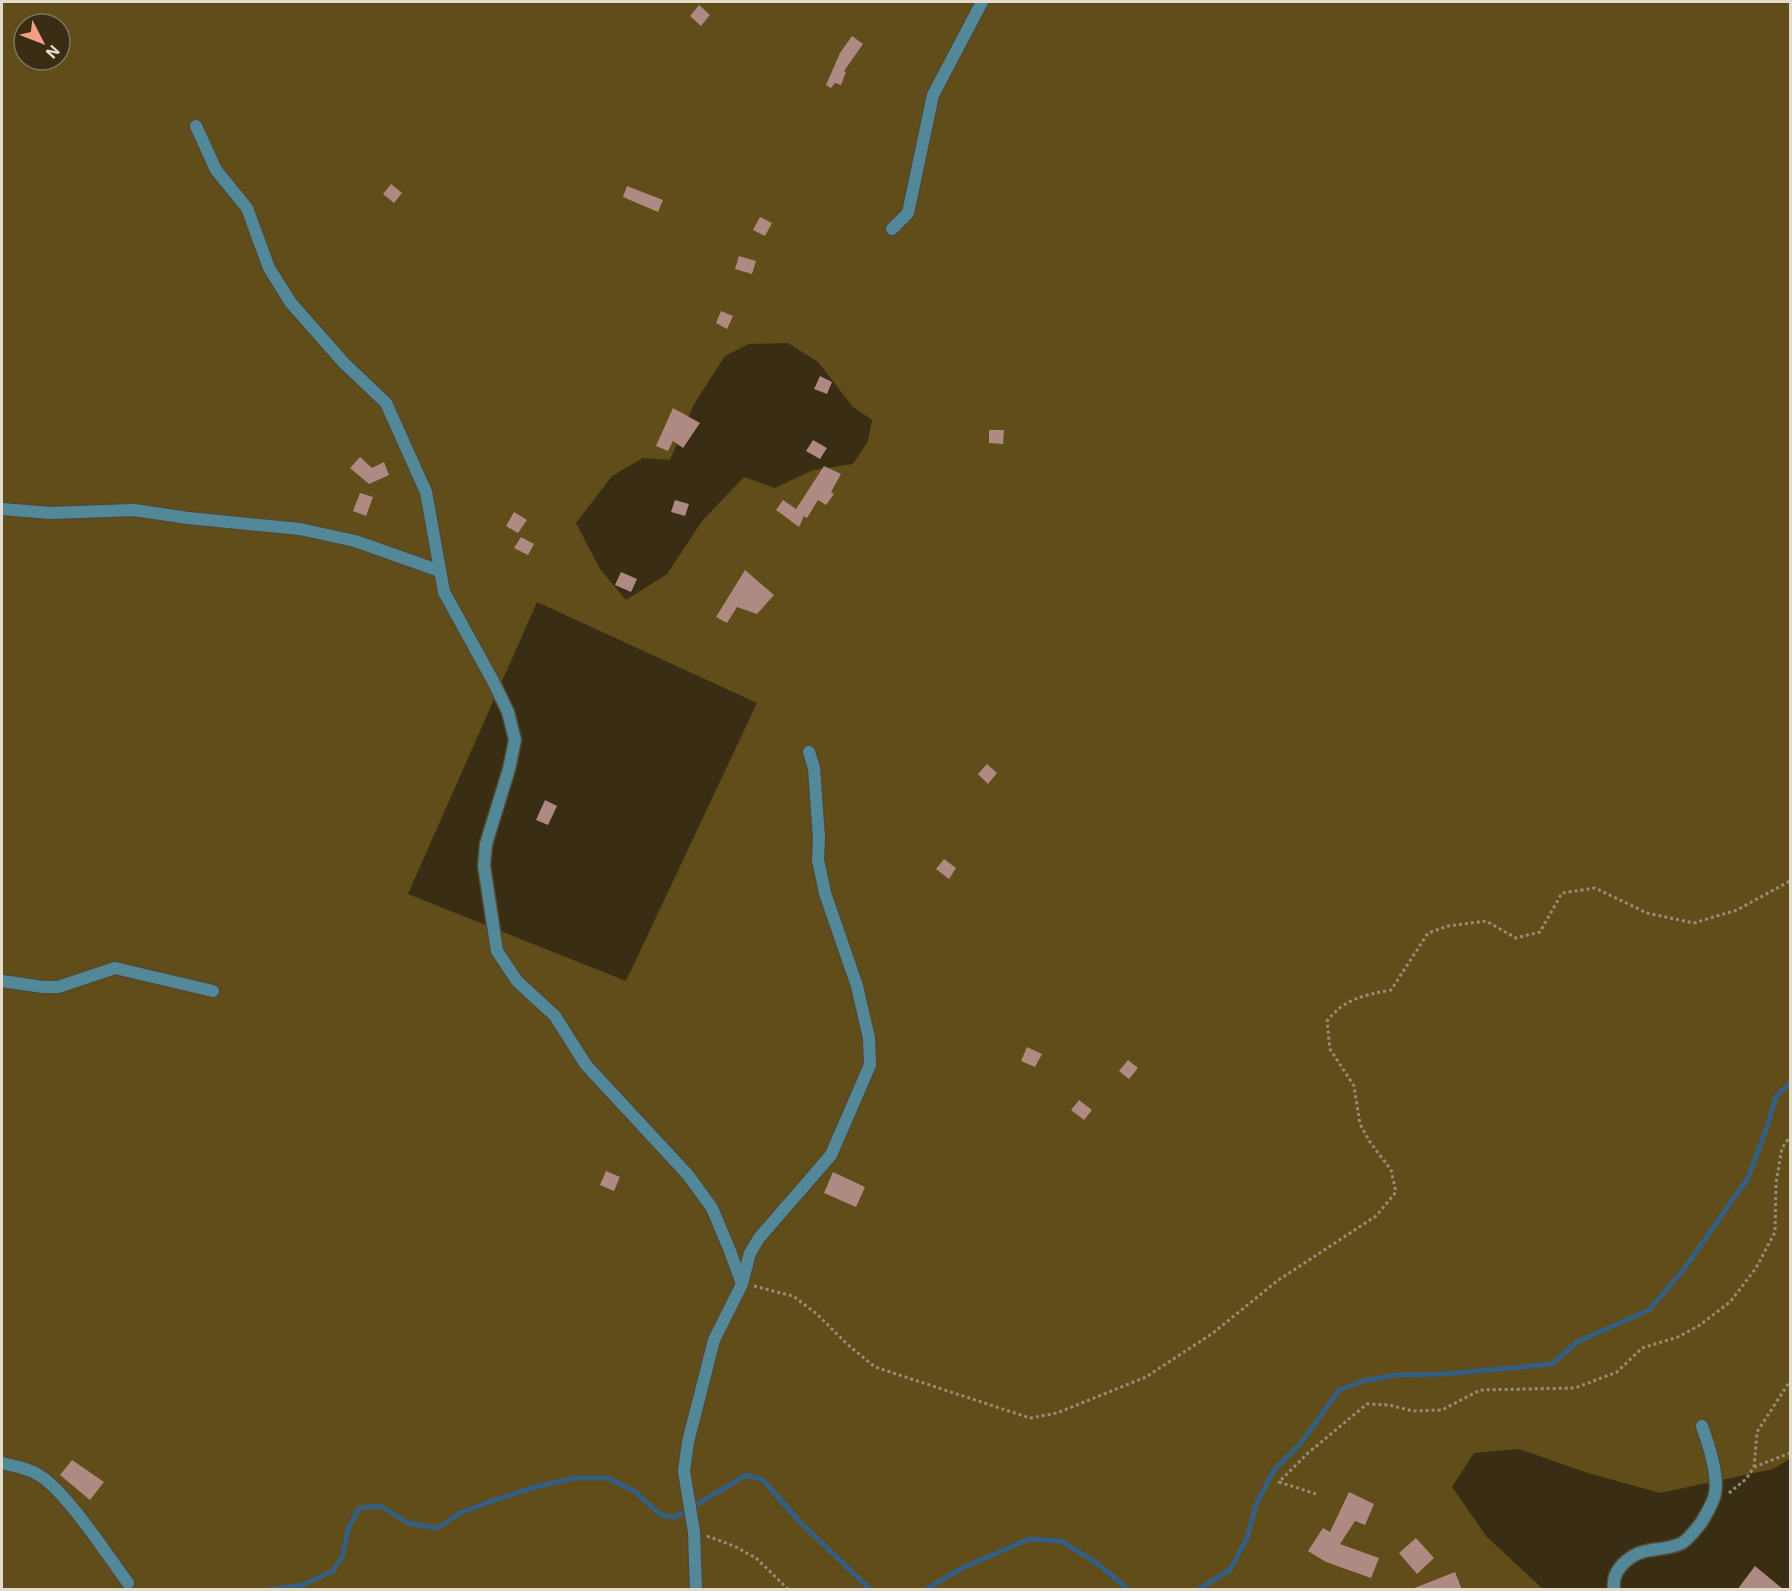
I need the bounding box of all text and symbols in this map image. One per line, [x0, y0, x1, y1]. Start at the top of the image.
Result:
north arrow [12, 12, 72, 72]
text: N [42, 41, 64, 63]

